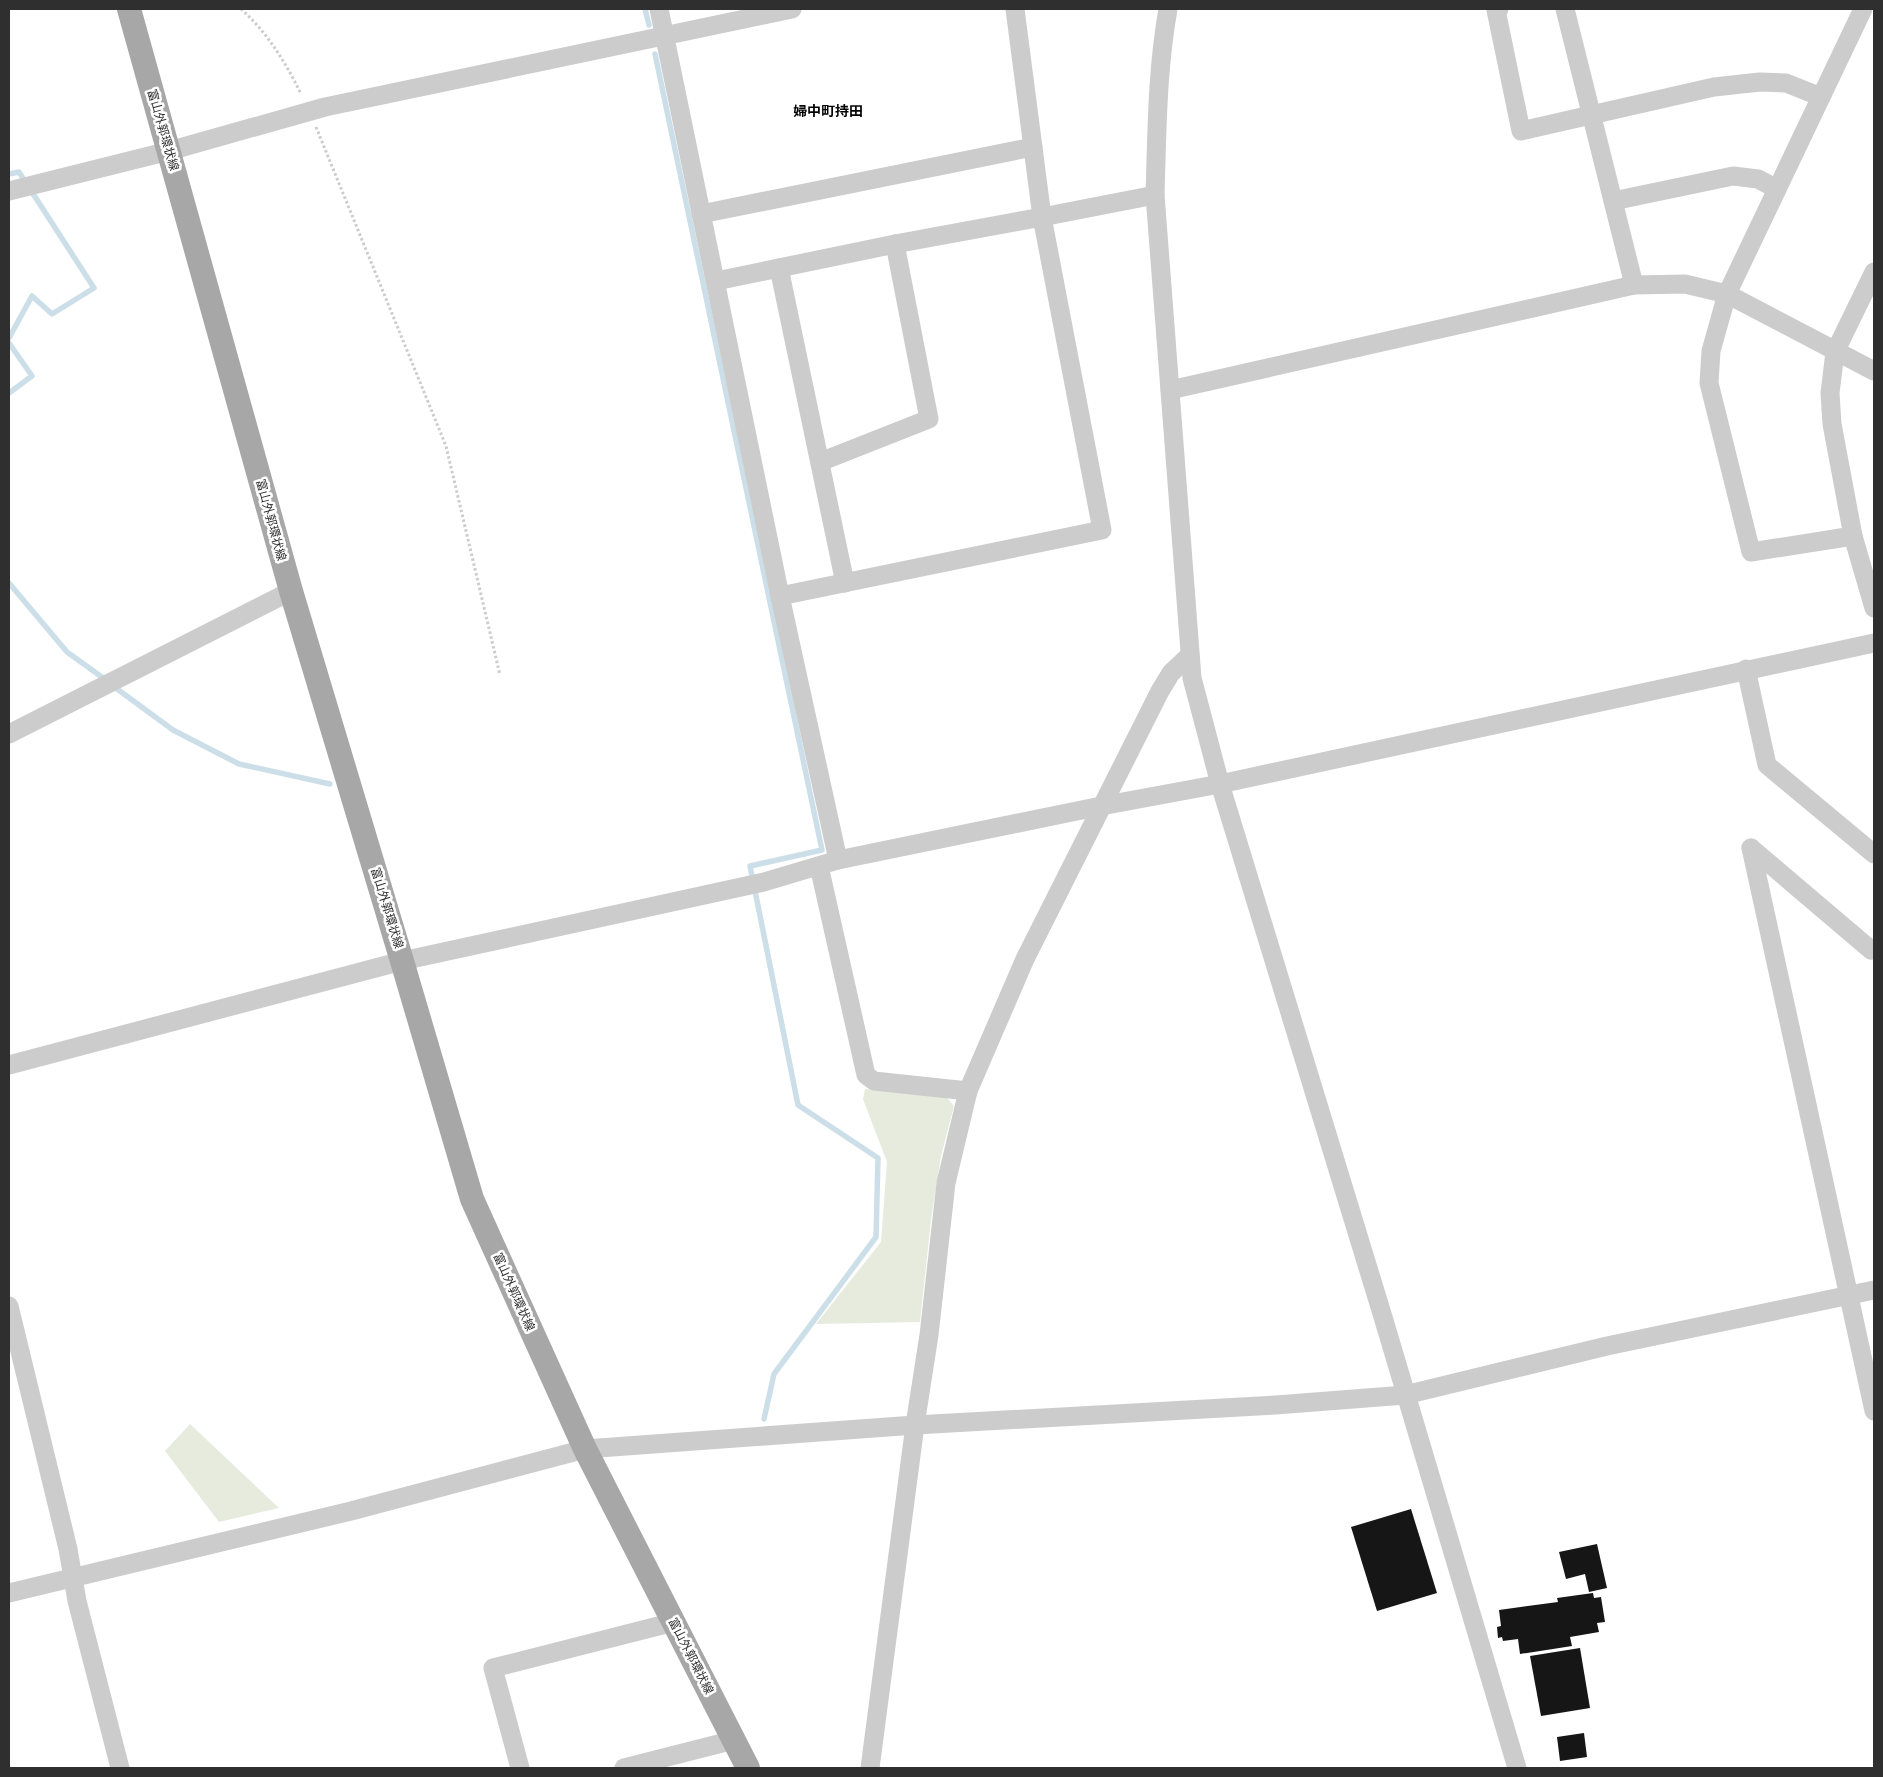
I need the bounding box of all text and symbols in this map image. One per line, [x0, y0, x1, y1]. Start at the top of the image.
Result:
street label: 富山外郭環状線 [145, 88, 181, 172]
district label: 婦中町持田 [793, 103, 863, 119]
street label: 富山外郭環状線 [253, 478, 289, 562]
street label: 富山外郭環状線 [368, 866, 406, 950]
street label: 富山外郭環状線 [491, 1251, 537, 1333]
street label: 富山外郭環状線 [666, 1615, 716, 1697]

